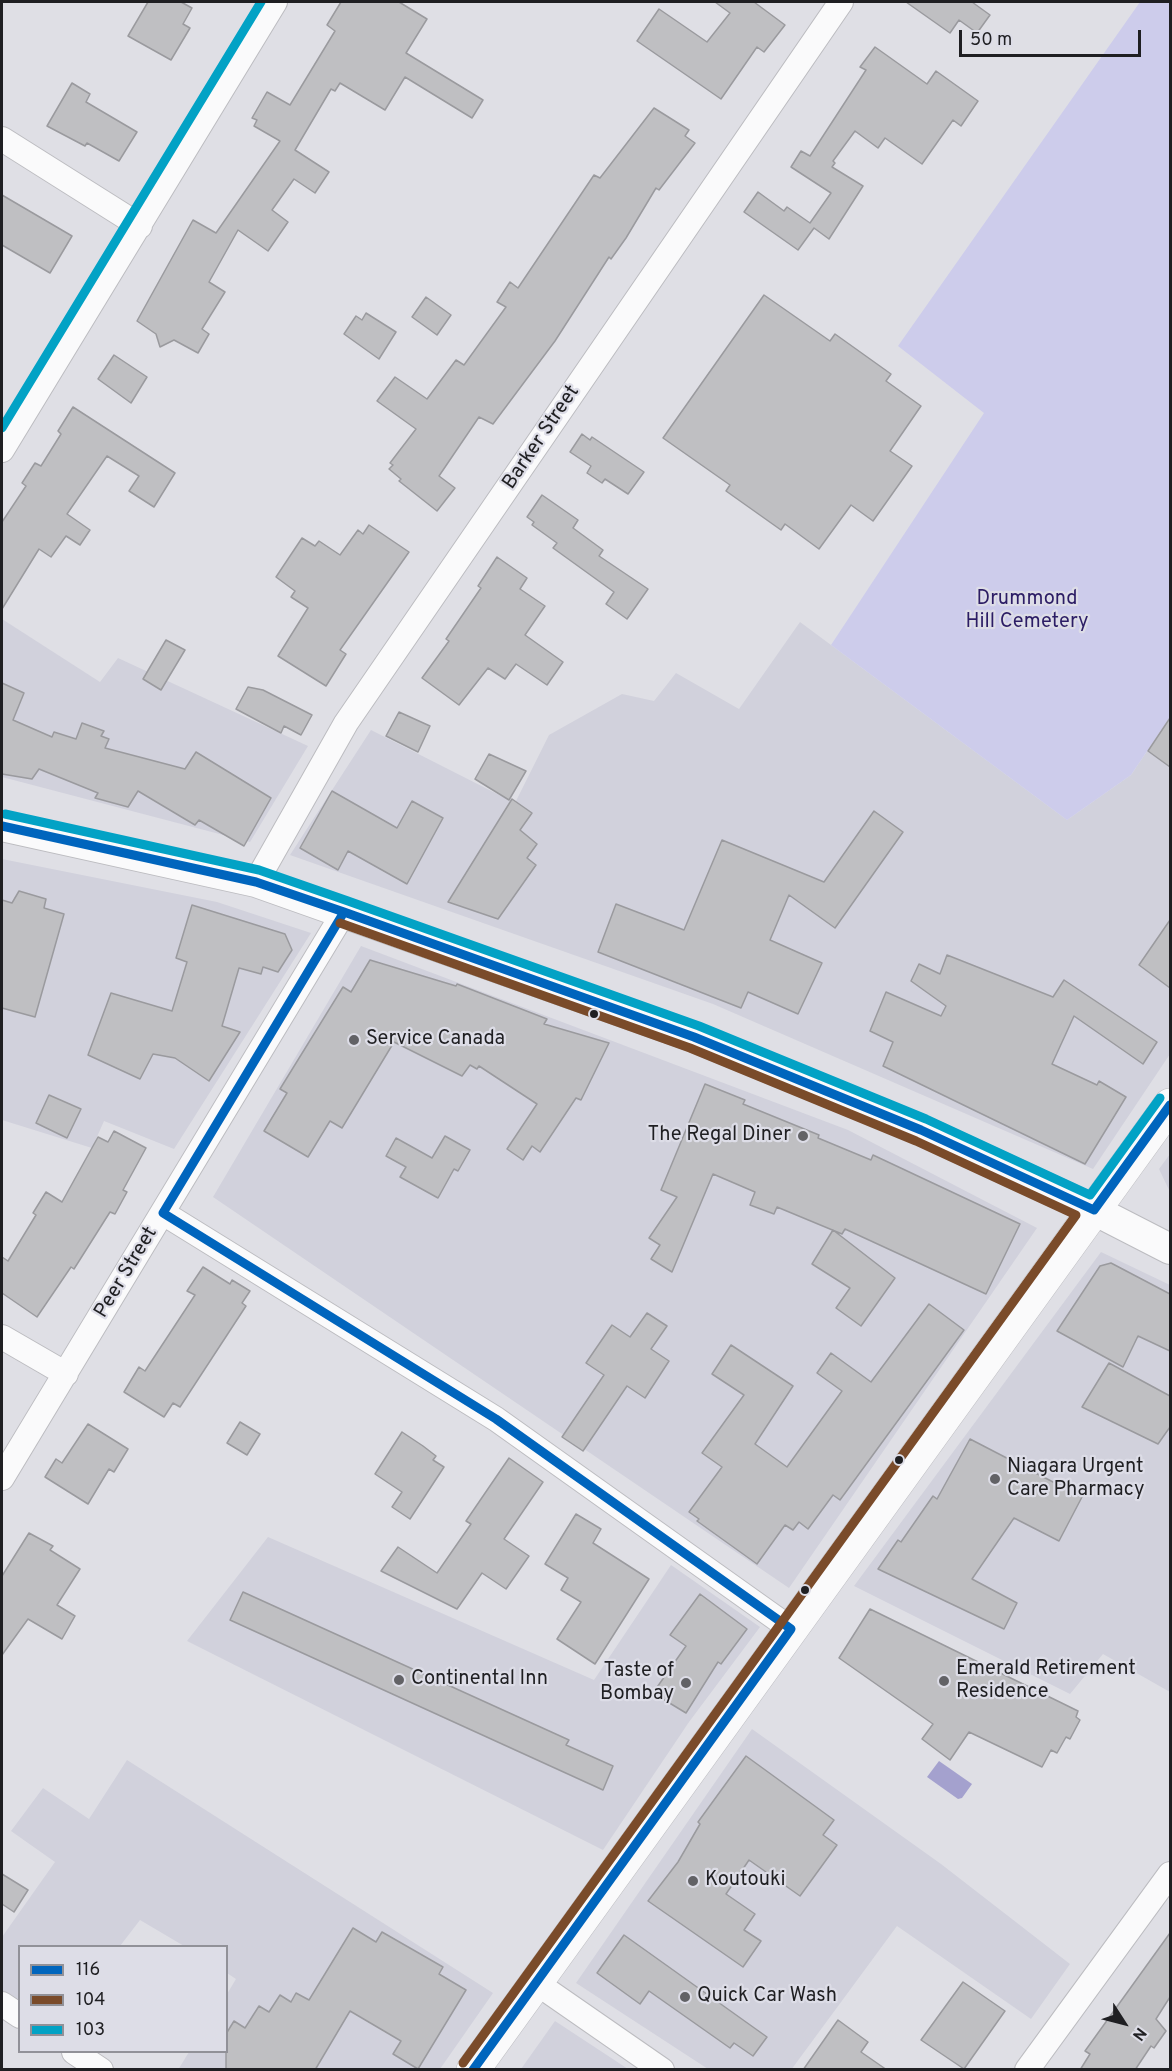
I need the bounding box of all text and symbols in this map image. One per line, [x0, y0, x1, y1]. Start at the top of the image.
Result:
scale bar [962, 18, 1144, 56]
text: 50 m [970, 29, 1012, 52]
street label: Barker Street [498, 381, 586, 495]
park label: Drummond Hill Cemetery [966, 588, 1088, 635]
unlabelled marker [588, 1008, 600, 1020]
place label: Service Canada [366, 1028, 505, 1052]
marker: Service Canada [347, 1033, 361, 1047]
place label: The Regal Diner [648, 1124, 791, 1148]
marker: The Regal Diner [796, 1129, 810, 1143]
street label: Peer Street [90, 1223, 164, 1323]
unlabelled marker [893, 1454, 905, 1466]
place label: Niagara Urgent Care Pharmacy [1007, 1456, 1144, 1503]
marker: Niagara Urgent Care Pharmacy [988, 1472, 1002, 1486]
unlabelled marker [799, 1584, 811, 1596]
place label: Emerald Retirement Residence [956, 1658, 1136, 1705]
place label: Taste of Bombay [600, 1660, 674, 1707]
place label: Continental Inn [411, 1668, 548, 1692]
marker: Continental Inn [392, 1673, 406, 1687]
marker: Emerald Retirement Residence [937, 1674, 951, 1688]
marker: Taste of Bombay [679, 1676, 693, 1690]
place label: Koutouki [705, 1869, 786, 1893]
marker: Koutouki [686, 1874, 700, 1888]
legend [18, 1945, 228, 2053]
text: 116 [76, 1959, 100, 1982]
place label: Quick Car Wash [697, 1985, 837, 2009]
text: 104 [76, 1989, 105, 2012]
marker: Quick Car Wash [678, 1990, 692, 2004]
north arrow [1094, 1993, 1154, 2053]
text: 103 [76, 2019, 105, 2042]
text: N [1127, 2023, 1150, 2044]

